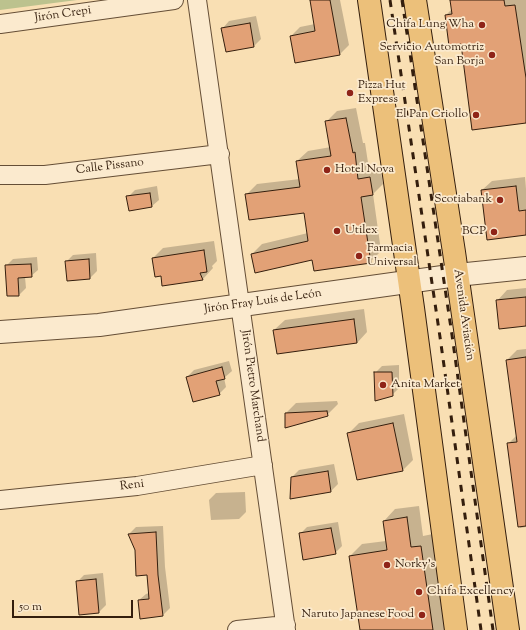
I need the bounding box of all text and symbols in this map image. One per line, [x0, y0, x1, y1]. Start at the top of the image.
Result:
street label: Jirón Crepi [34, 4, 92, 26]
place label: Chifa Lung Wha [386, 18, 474, 32]
marker: Chifa Lung Wha [477, 20, 487, 30]
place label: Servicio Automotriz San Borja [379, 41, 484, 69]
marker: Servicio Automotriz San Borja [487, 50, 497, 60]
place label: Pizza Hut Express [358, 79, 406, 107]
marker: Pizza Hut Express [345, 88, 355, 98]
place label: El Pan Criollo [396, 108, 468, 122]
marker: El Pan Criollo [471, 110, 481, 120]
street label: Calle Pissano [75, 156, 145, 178]
place label: Hotel Nova [335, 163, 394, 177]
marker: Hotel Nova [322, 165, 332, 175]
place label: Scotiabank [434, 193, 492, 207]
marker: Scotiabank [495, 195, 505, 205]
place label: Utilex [345, 224, 378, 238]
place label: BCP [462, 225, 486, 239]
marker: Utilex [332, 226, 342, 236]
marker: BCP [489, 227, 499, 237]
place label: Farmacia Universal [367, 242, 417, 270]
marker: Farmacia Universal [354, 251, 364, 261]
street label: Avenida Aviación [449, 268, 477, 362]
street label: Jirón Fray Luís de León [203, 287, 323, 317]
street label: Jirón Pietro Marchand [237, 329, 267, 443]
place label: Anita Market [391, 378, 460, 392]
marker: Anita Market [378, 380, 388, 390]
street label: Reni [119, 477, 145, 495]
place label: Norky's [395, 558, 435, 572]
marker: Norky's [382, 560, 392, 570]
place label: Chifa Excellency [427, 585, 514, 599]
marker: Chifa Excellency [414, 587, 424, 597]
scale bar [14, 592, 135, 618]
text: 50 m [19, 598, 42, 616]
place label: Naruto Japanese Food [302, 608, 414, 622]
marker: Naruto Japanese Food [417, 610, 427, 620]

